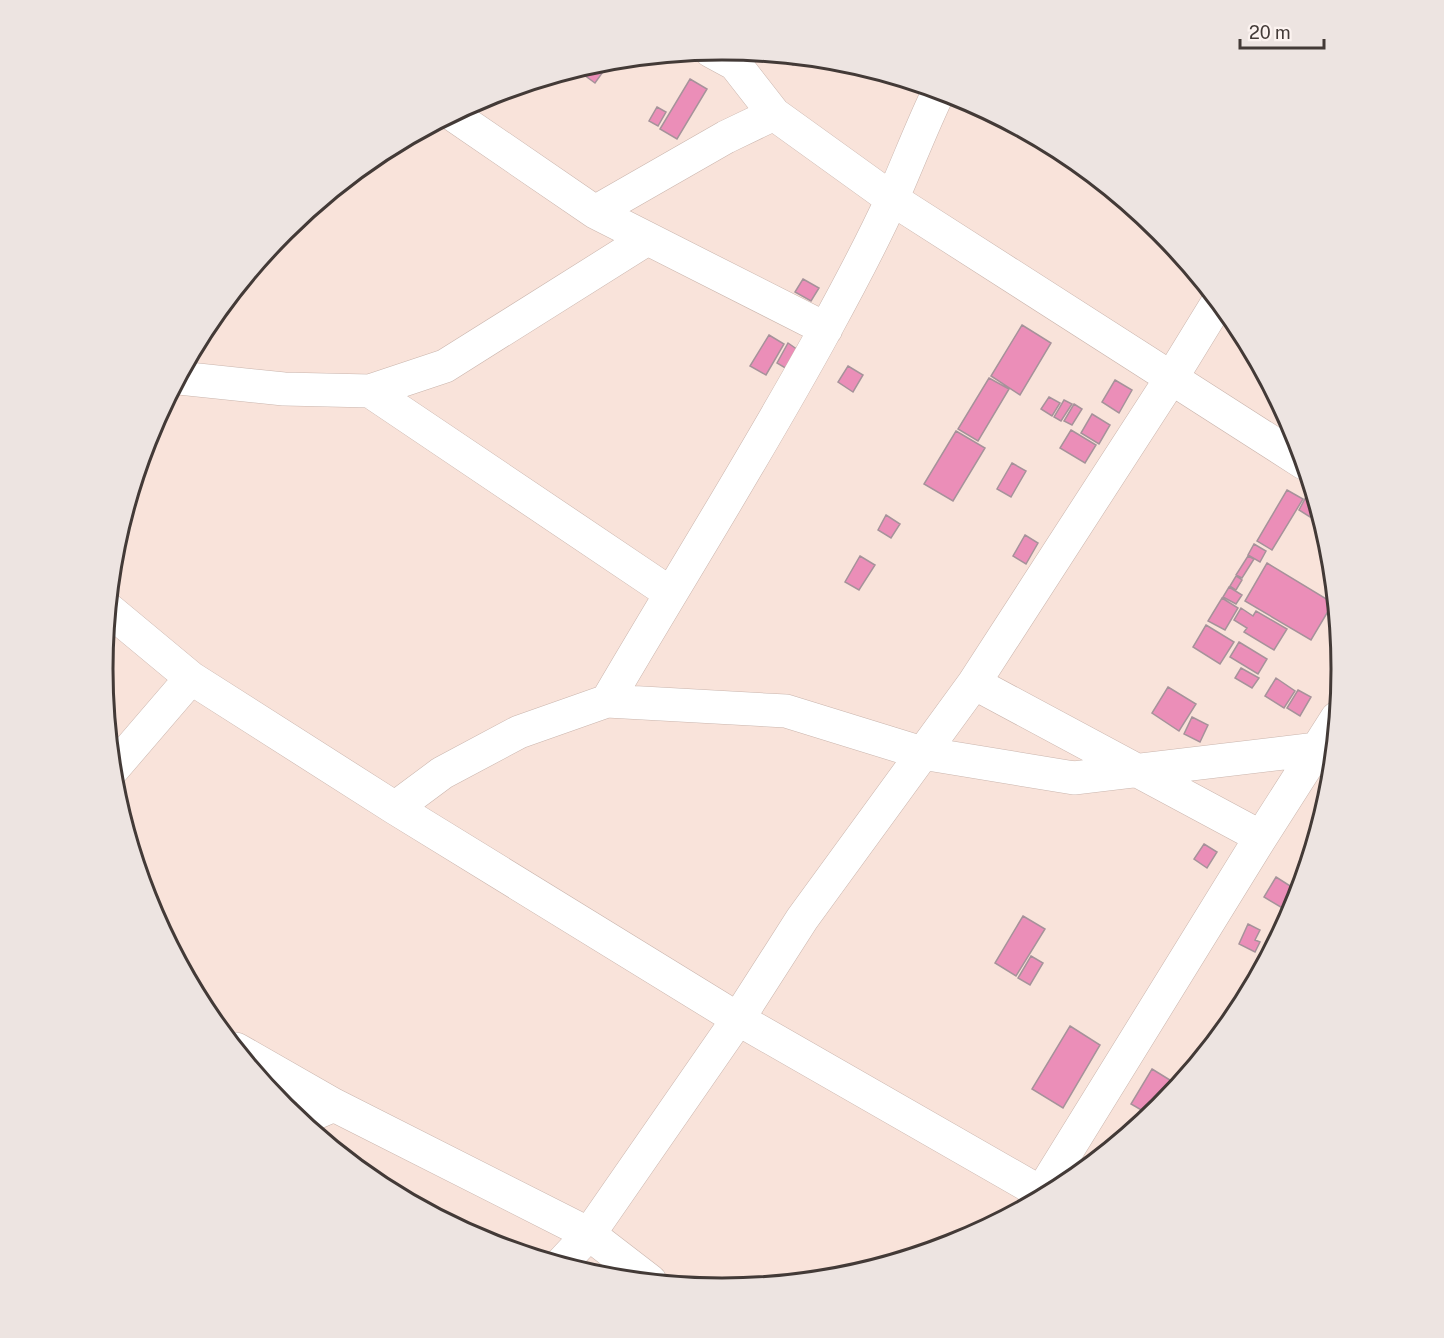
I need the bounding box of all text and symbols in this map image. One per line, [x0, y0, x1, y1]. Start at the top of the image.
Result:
scale bar [1240, 12, 1324, 50]
text: 20 m [1249, 22, 1291, 43]

